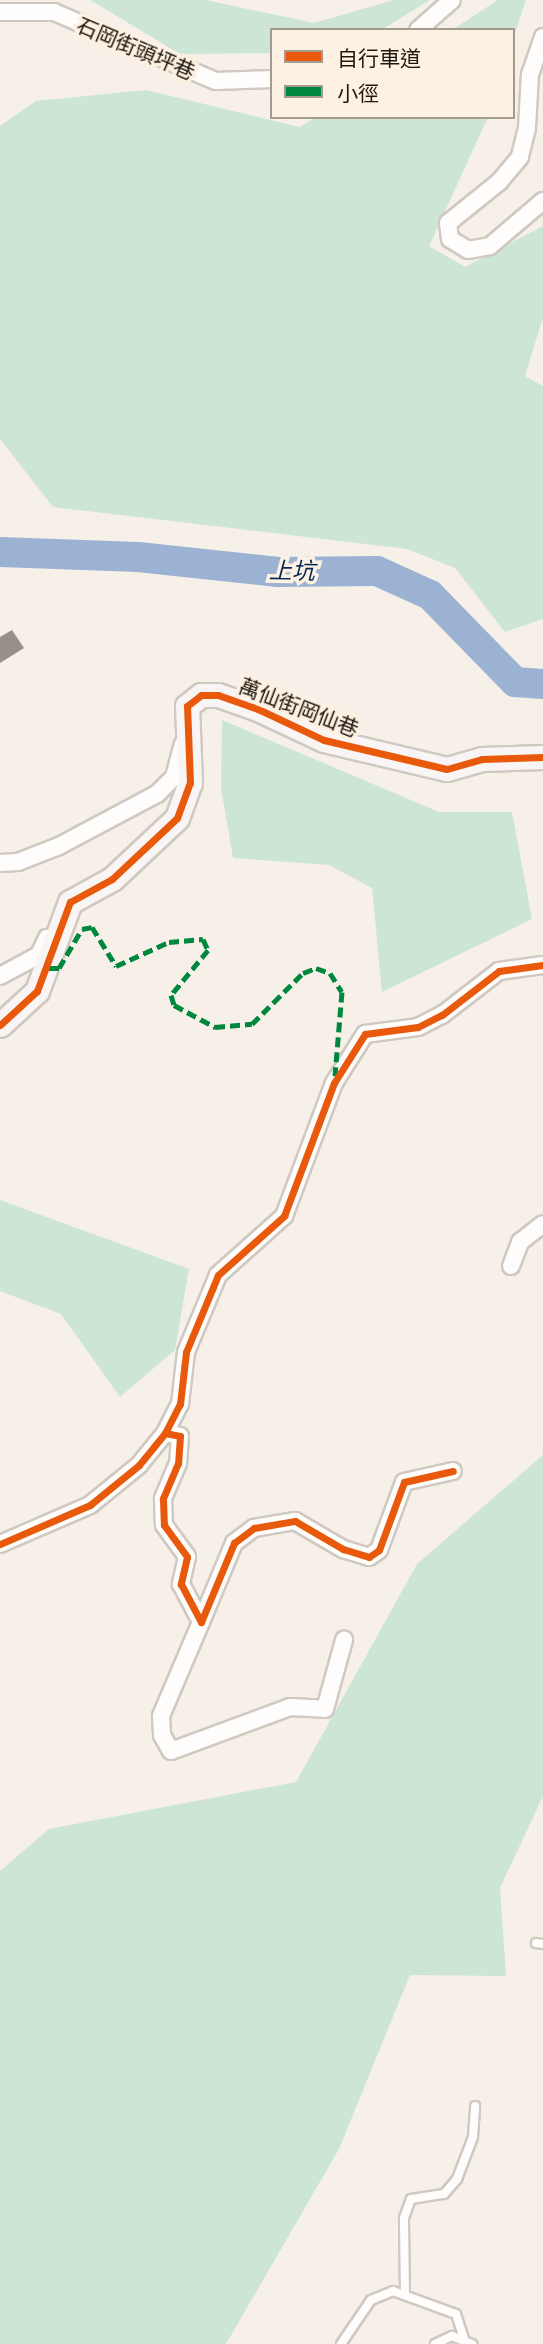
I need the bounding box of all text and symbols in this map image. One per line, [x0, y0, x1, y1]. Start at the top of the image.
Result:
street label: 石岡街頭坪巷 [73, 12, 199, 84]
legend [270, 28, 515, 119]
text: 自行車道 [337, 45, 421, 70]
text: 小徑 [337, 80, 379, 105]
water label: 上坑 [269, 556, 315, 584]
street label: 萬仙街岡仙巷 [236, 673, 362, 741]

